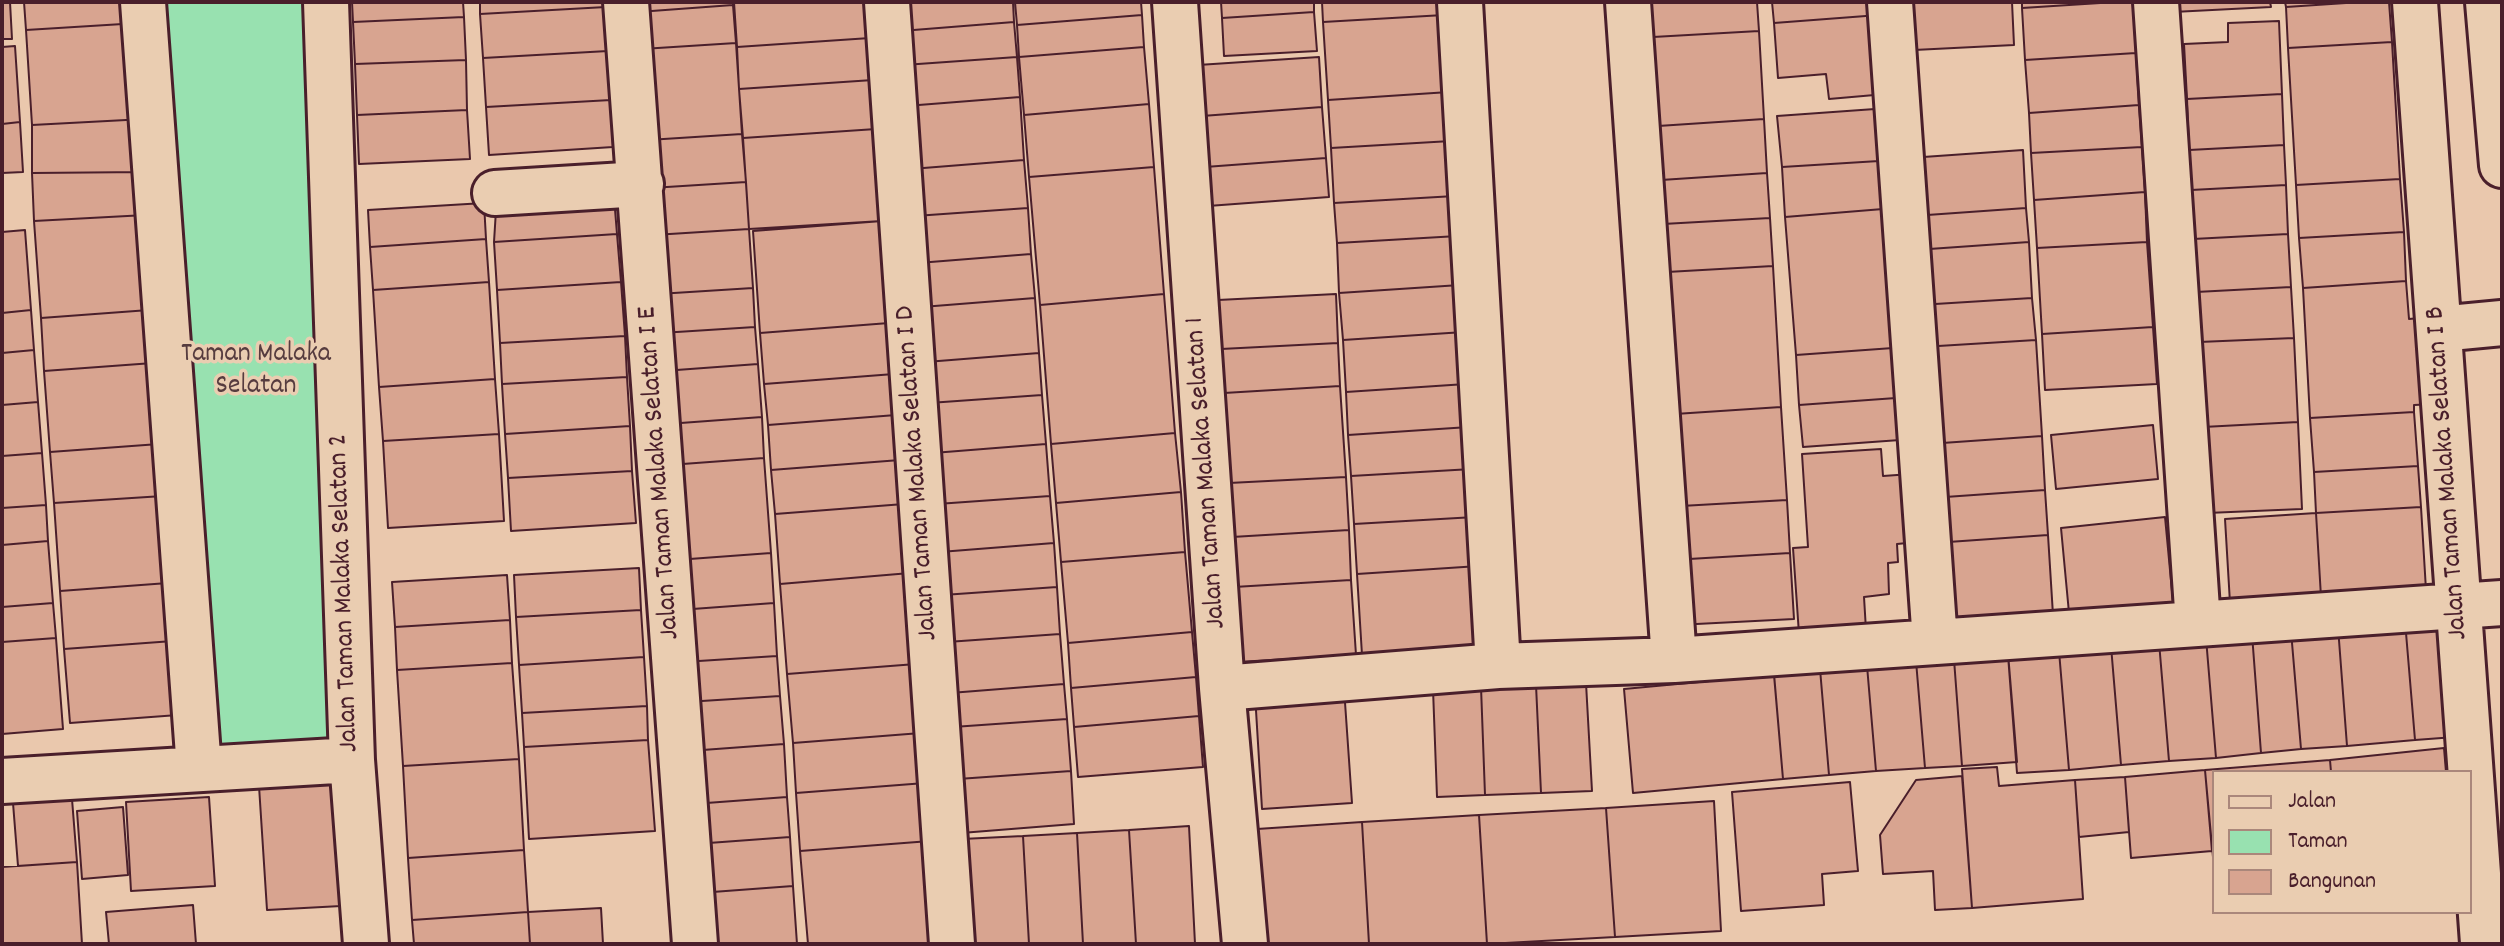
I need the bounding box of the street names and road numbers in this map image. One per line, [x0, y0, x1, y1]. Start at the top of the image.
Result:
street label: Jalan Taman Malaka Selatan I D [891, 304, 947, 642]
street label: Jalan Taman Malaka Selatan I E [633, 305, 689, 641]
street label: Jalan Taman Malaka Selatan I B [2421, 305, 2477, 641]
street label: Jalan Taman Malaka Selatan 1 [1180, 316, 1236, 630]
street label: Jalan Taman Malaka Selatan 2 [324, 433, 368, 753]

